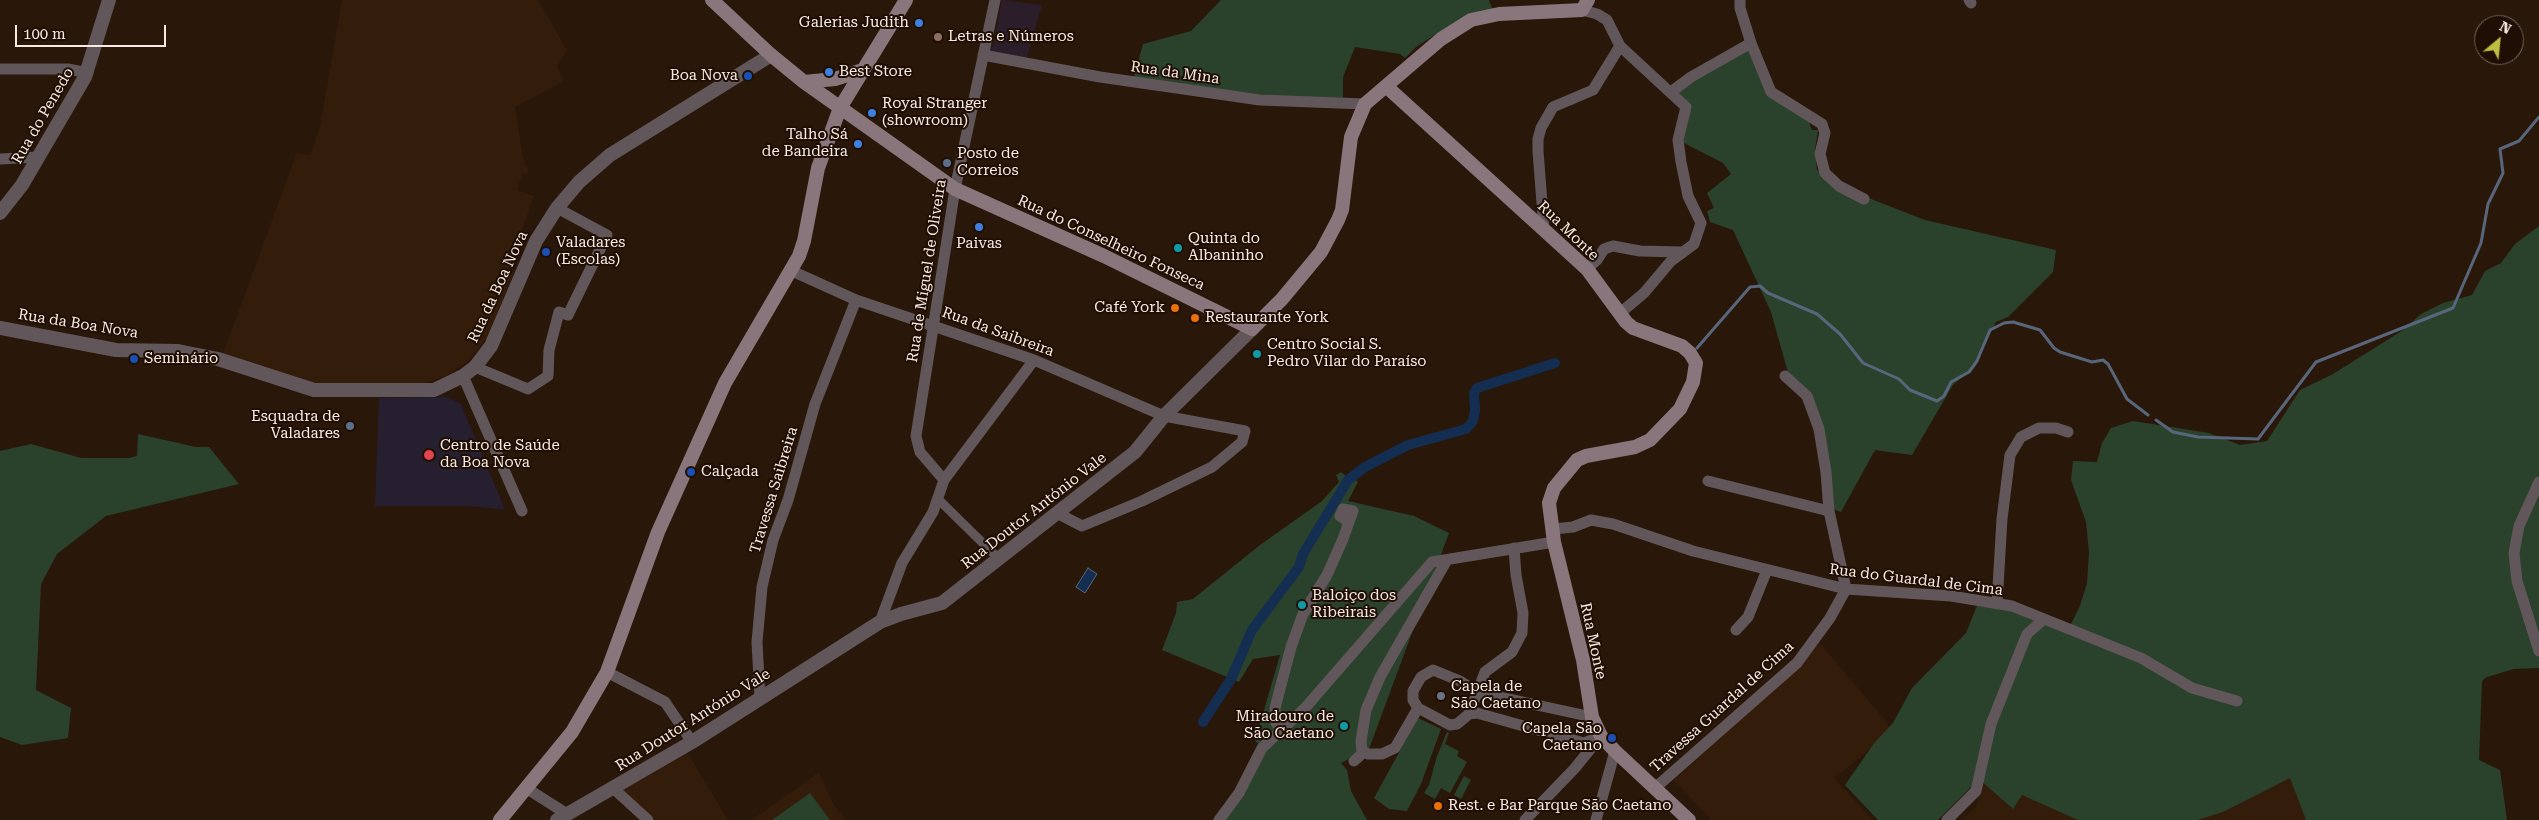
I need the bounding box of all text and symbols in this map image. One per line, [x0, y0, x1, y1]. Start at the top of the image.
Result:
place label: Galerias Judith [799, 14, 909, 32]
scale bar [18, 15, 169, 47]
north arrow [2474, 15, 2524, 65]
marker: Galerias Judith [913, 17, 925, 29]
text: N [2497, 18, 2514, 37]
text: 100 m [23, 25, 66, 43]
place label: Letras e Números [948, 28, 1074, 46]
marker: Letras e Números [932, 31, 944, 43]
street label: Rua da Mina [1129, 58, 1221, 88]
place label: Best Store [839, 63, 912, 81]
street label: Rua do Penedo [8, 65, 78, 167]
marker: Best Store [823, 66, 835, 78]
place label: Boa Nova [670, 67, 738, 85]
marker: Boa Nova [742, 70, 754, 82]
place label: Royal Stranger (showroom) [882, 95, 987, 130]
marker: Royal Stranger (showroom) [866, 107, 878, 119]
place label: Talho Sá de Bandeira [762, 126, 848, 161]
marker: Talho Sá de Bandeira [852, 138, 864, 150]
place label: Posto de Correios [957, 145, 1019, 180]
marker: Posto de Correios [941, 157, 953, 169]
street label: Rua de Miguel de Oliveira [904, 178, 950, 364]
street label: Rua do Conselheiro Fonseca [1015, 192, 1207, 294]
street label: Rua Monte [1534, 197, 1602, 265]
marker: Paivas [973, 221, 985, 233]
street label: Rua da Boa Nova [464, 228, 532, 346]
place label: Quinta do Albaninho [1188, 230, 1264, 265]
place label: Valadares (Escolas) [556, 234, 625, 269]
place label: Paivas [956, 235, 1002, 253]
marker: Quinta do Albaninho [1172, 242, 1184, 254]
marker: Valadares (Escolas) [540, 246, 552, 258]
place label: Café York [1094, 299, 1165, 317]
marker: Café York [1169, 302, 1181, 314]
street label: Rua da Saibreira [939, 303, 1057, 361]
street label: Rua da Boa Nova [17, 306, 139, 342]
place label: Restaurante York [1205, 309, 1329, 327]
marker: Restaurante York [1189, 312, 1201, 324]
place label: Centro Social S. Pedro Vilar do Paraíso [1267, 336, 1427, 371]
marker: Centro Social S. Pedro Vilar do Paraíso [1251, 348, 1263, 360]
place label: Seminário [144, 350, 218, 368]
marker: Seminário [128, 353, 140, 365]
place label: Esquadra de Valadares [251, 408, 340, 443]
marker: Esquadra de Valadares [344, 420, 356, 432]
street label: Travessa Saibreira [746, 424, 802, 556]
place label: Centro de Saúde da Boa Nova [440, 437, 560, 472]
marker: Centro de Saúde da Boa Nova [422, 448, 436, 462]
street label: Rua Doutor António Vale [958, 449, 1110, 573]
place label: Calçada [701, 463, 759, 481]
marker: Calçada [685, 466, 697, 478]
street label: Rua do Guardal de Cima [1828, 560, 2004, 600]
place label: Baloiço dos Ribeirais [1312, 587, 1396, 622]
marker: Baloiço dos Ribeirais [1296, 599, 1308, 611]
street label: Rua Monte [1576, 601, 1610, 681]
street label: Travessa Guardal de Cima [1646, 638, 1798, 776]
street label: Rua Doutor António Vale [612, 665, 774, 775]
place label: Capela de São Caetano [1451, 678, 1541, 713]
marker: Capela de São Caetano [1435, 690, 1447, 702]
place label: Miradouro de São Caetano [1236, 708, 1334, 743]
marker: Miradouro de São Caetano [1338, 720, 1350, 732]
place label: Capela São Caetano [1522, 720, 1602, 755]
marker: Capela São Caetano [1606, 732, 1618, 744]
place label: Rest. e Bar Parque São Caetano [1448, 797, 1671, 815]
marker: Rest. e Bar Parque São Caetano [1432, 800, 1444, 812]

